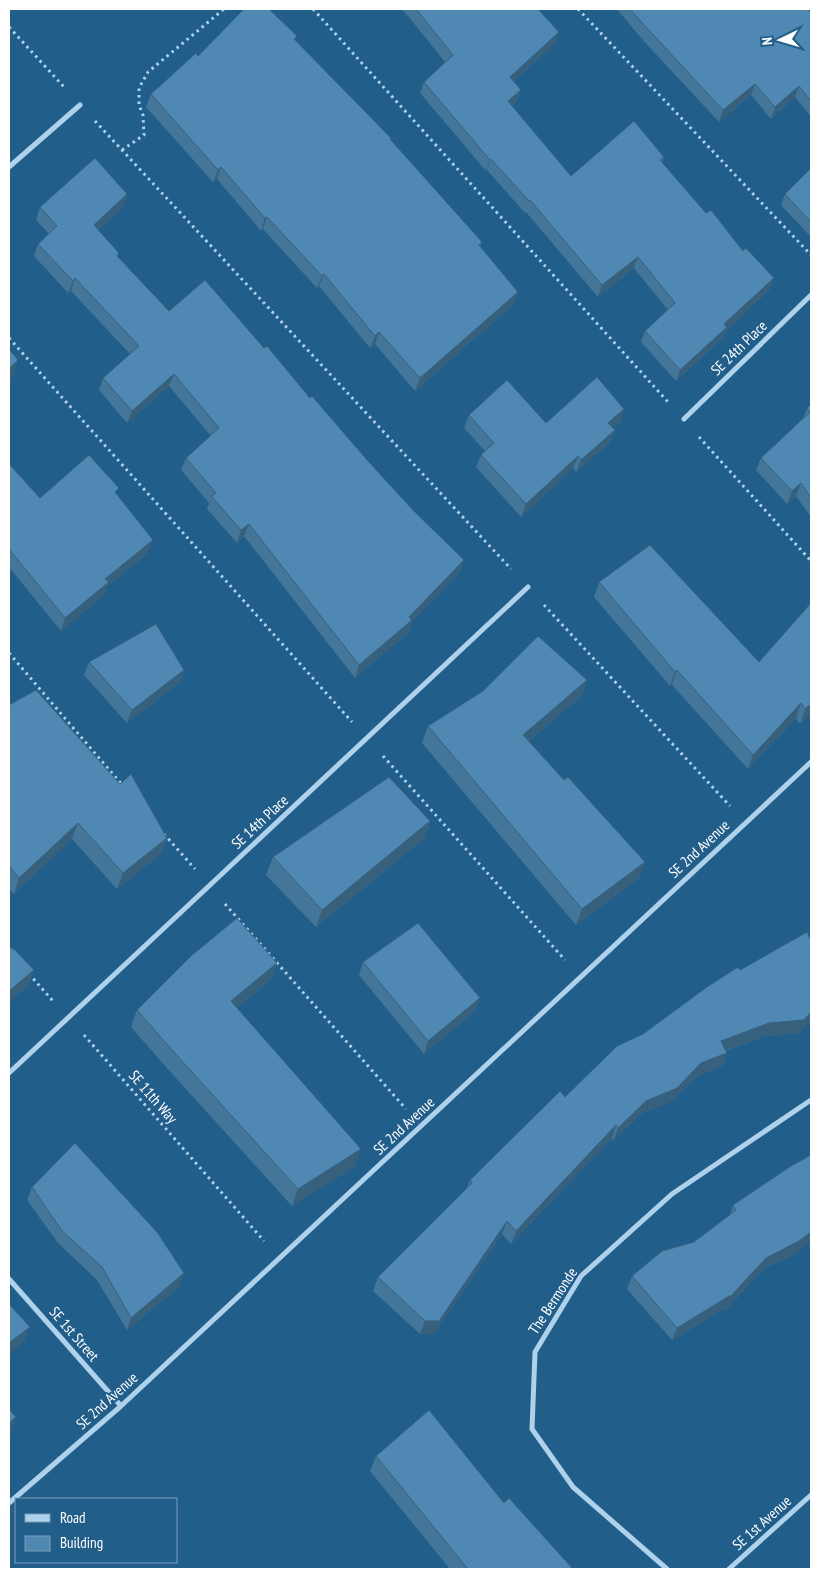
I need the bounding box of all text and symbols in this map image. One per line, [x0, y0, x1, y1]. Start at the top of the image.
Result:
north arrow [755, 15, 805, 65]
text: N [758, 37, 776, 46]
street label: SE 24th Place [707, 316, 771, 379]
street label: SE 14th Place [227, 790, 292, 853]
street label: SE 2nd Avenue [664, 816, 733, 882]
street label: SE 11th Way [125, 1066, 182, 1127]
street label: SE 2nd Avenue [369, 1093, 438, 1159]
street label: The Bermonde [524, 1264, 581, 1338]
street label: SE 1st Street [45, 1302, 103, 1365]
street label: SE 2nd Avenue [72, 1368, 141, 1433]
street label: SE 1st Avenue [728, 1491, 795, 1554]
legend [15, 1498, 178, 1563]
text: Road [60, 1508, 86, 1527]
text: Building [60, 1533, 103, 1552]

